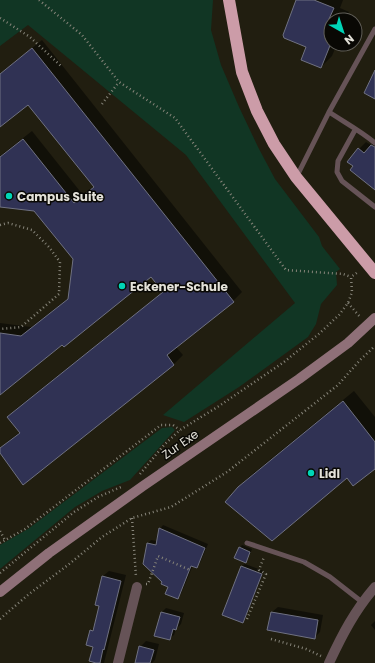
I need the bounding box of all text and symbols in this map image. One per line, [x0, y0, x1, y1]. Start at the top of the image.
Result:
north arrow [323, 12, 363, 52]
text: N [341, 31, 358, 49]
place label: Campus Suite [17, 188, 104, 205]
marker: Campus Suite [4, 191, 14, 201]
place label: Eckener-Schule [130, 278, 228, 295]
marker: Eckener-Schule [117, 281, 127, 291]
street label: Zur Exe [158, 425, 202, 463]
place label: Lidl [319, 465, 340, 482]
marker: Lidl [306, 468, 316, 478]

